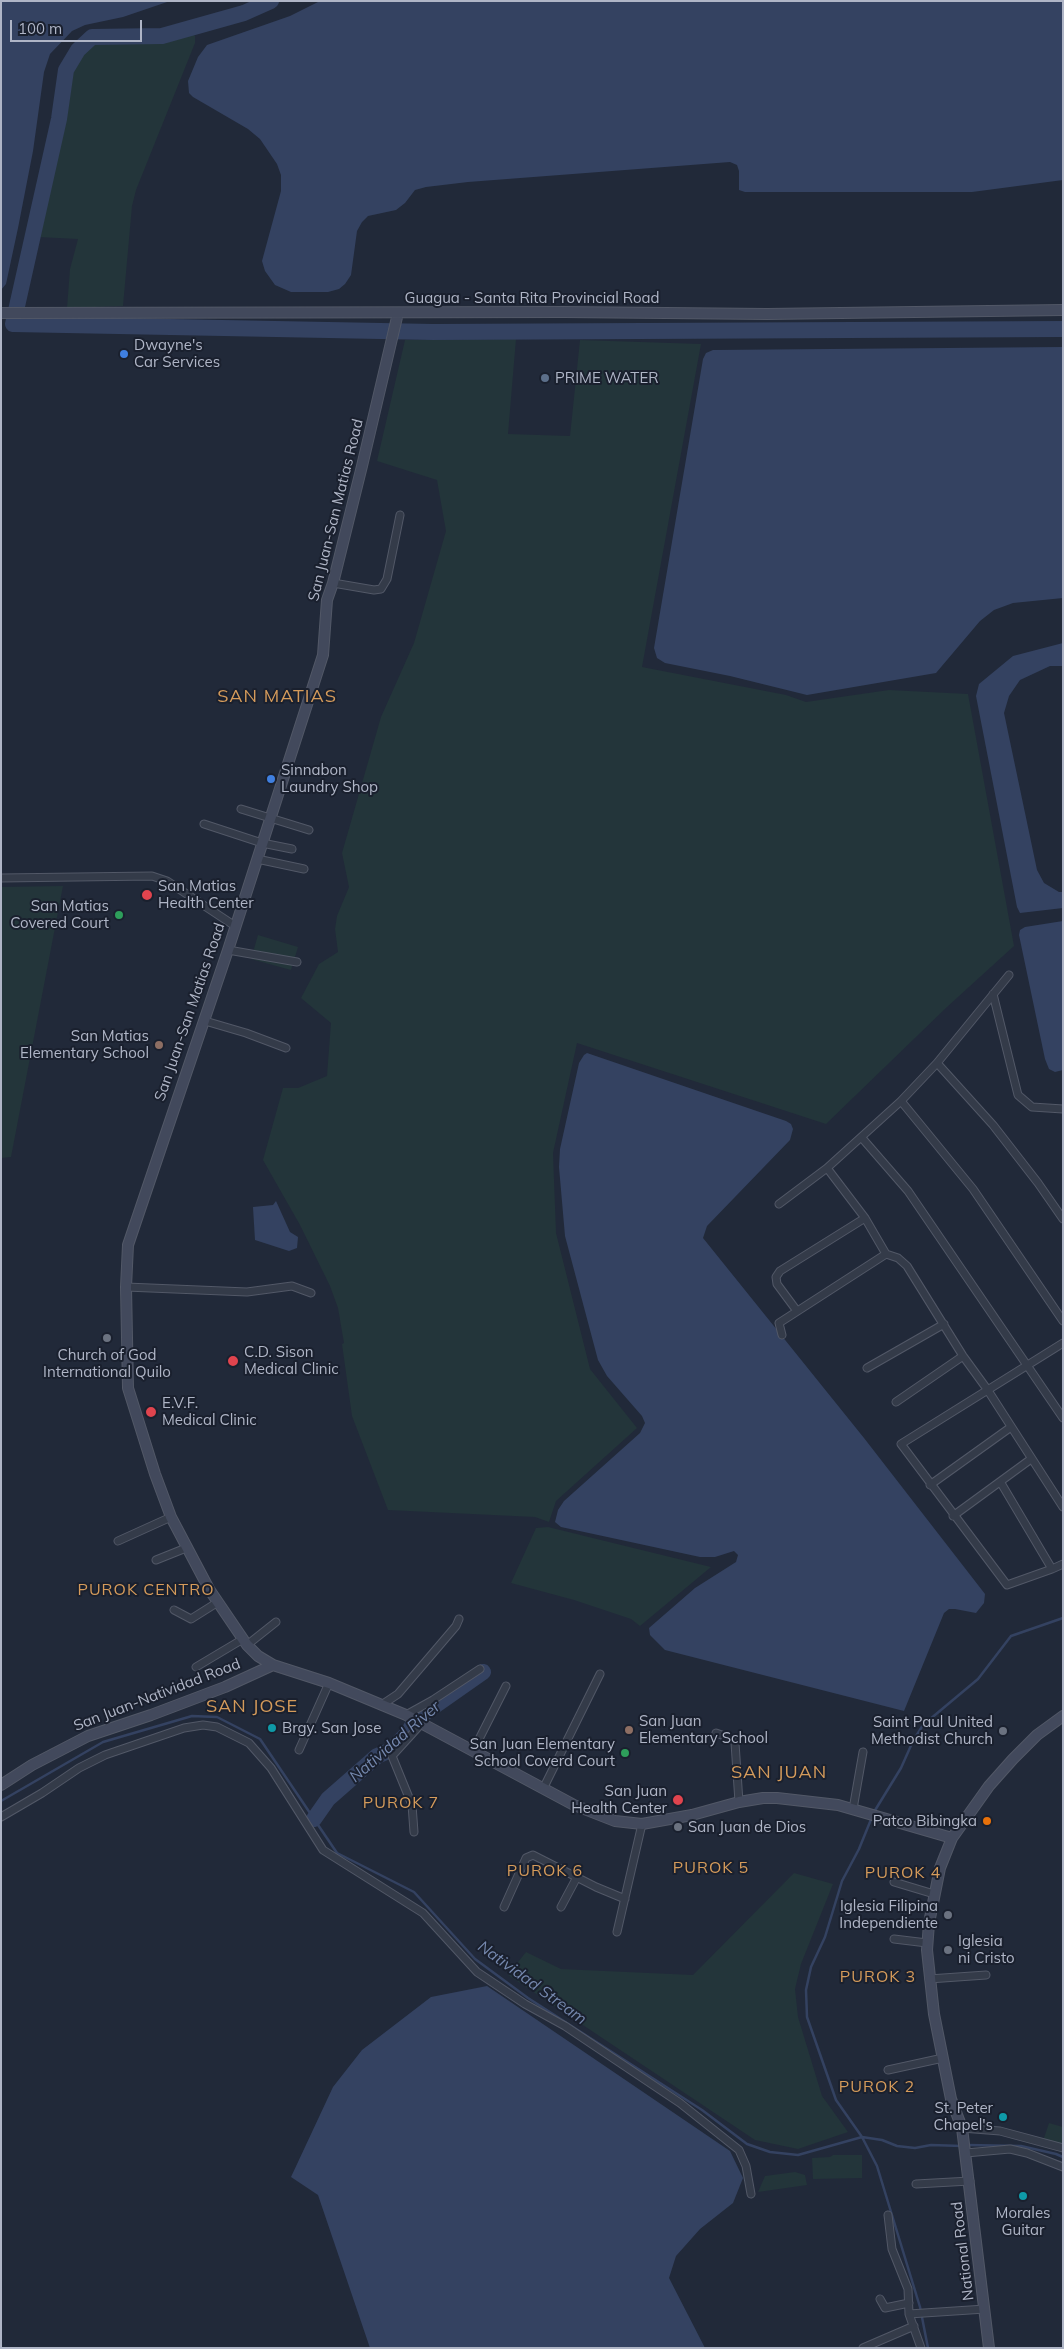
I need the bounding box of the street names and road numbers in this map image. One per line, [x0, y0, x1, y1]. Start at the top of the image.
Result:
street label: Guagua - Santa Rita Provincial Road [405, 289, 659, 307]
street label: San Juan-San Matias Road [305, 417, 367, 603]
street label: San Juan-San Matias Road [151, 920, 229, 1104]
street label: San Juan-Natividad Road [71, 1655, 243, 1735]
street label: National Road [948, 2200, 978, 2302]

